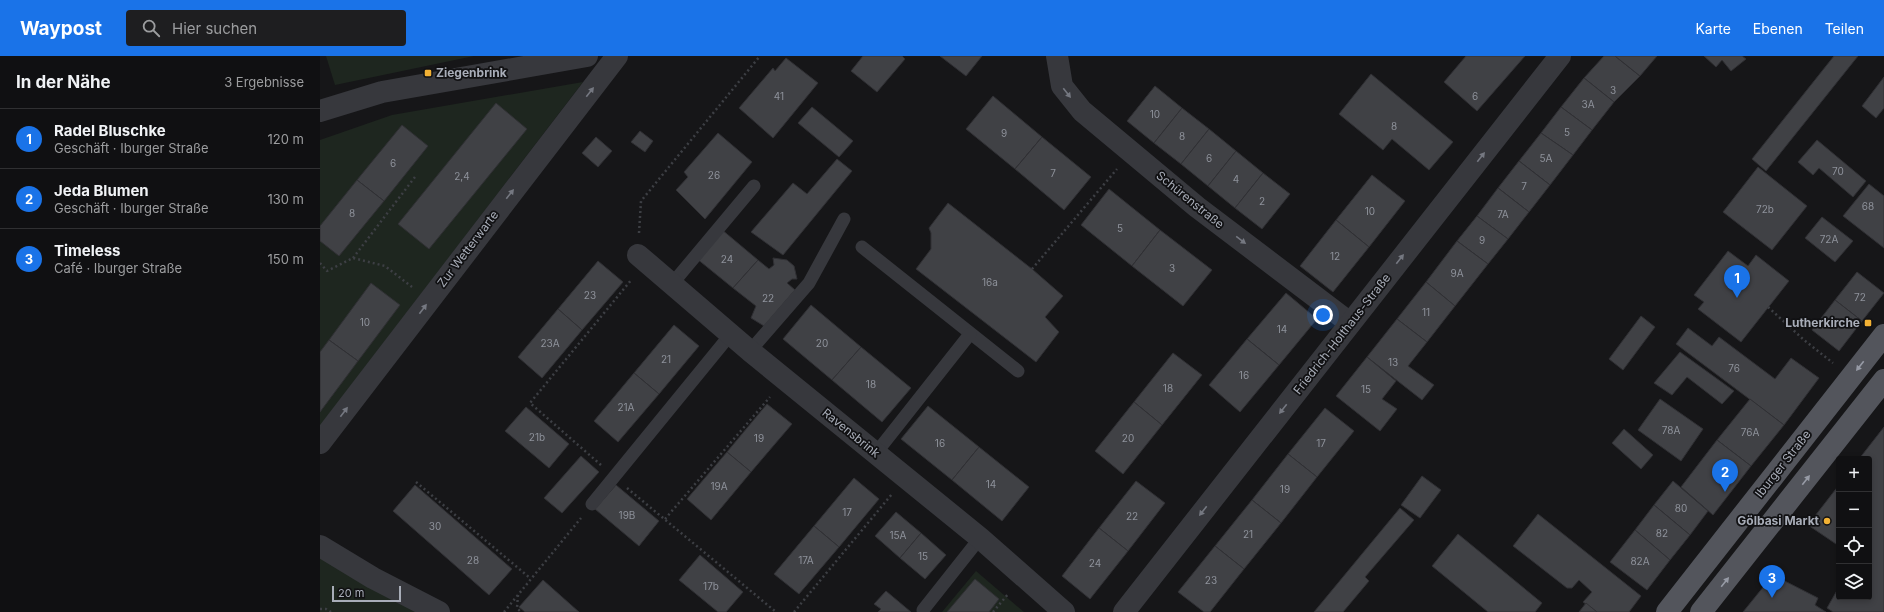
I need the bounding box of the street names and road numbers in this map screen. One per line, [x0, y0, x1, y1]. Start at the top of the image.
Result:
street label: Schürenstraße [1153, 168, 1227, 232]
street label: Zur Wetterwarte [434, 207, 501, 290]
street label: Friedrich-Holthaus-Straße [1290, 270, 1393, 397]
street label: Ravensbrink [819, 405, 883, 461]
street label: Iburger Straße [1752, 427, 1814, 500]

